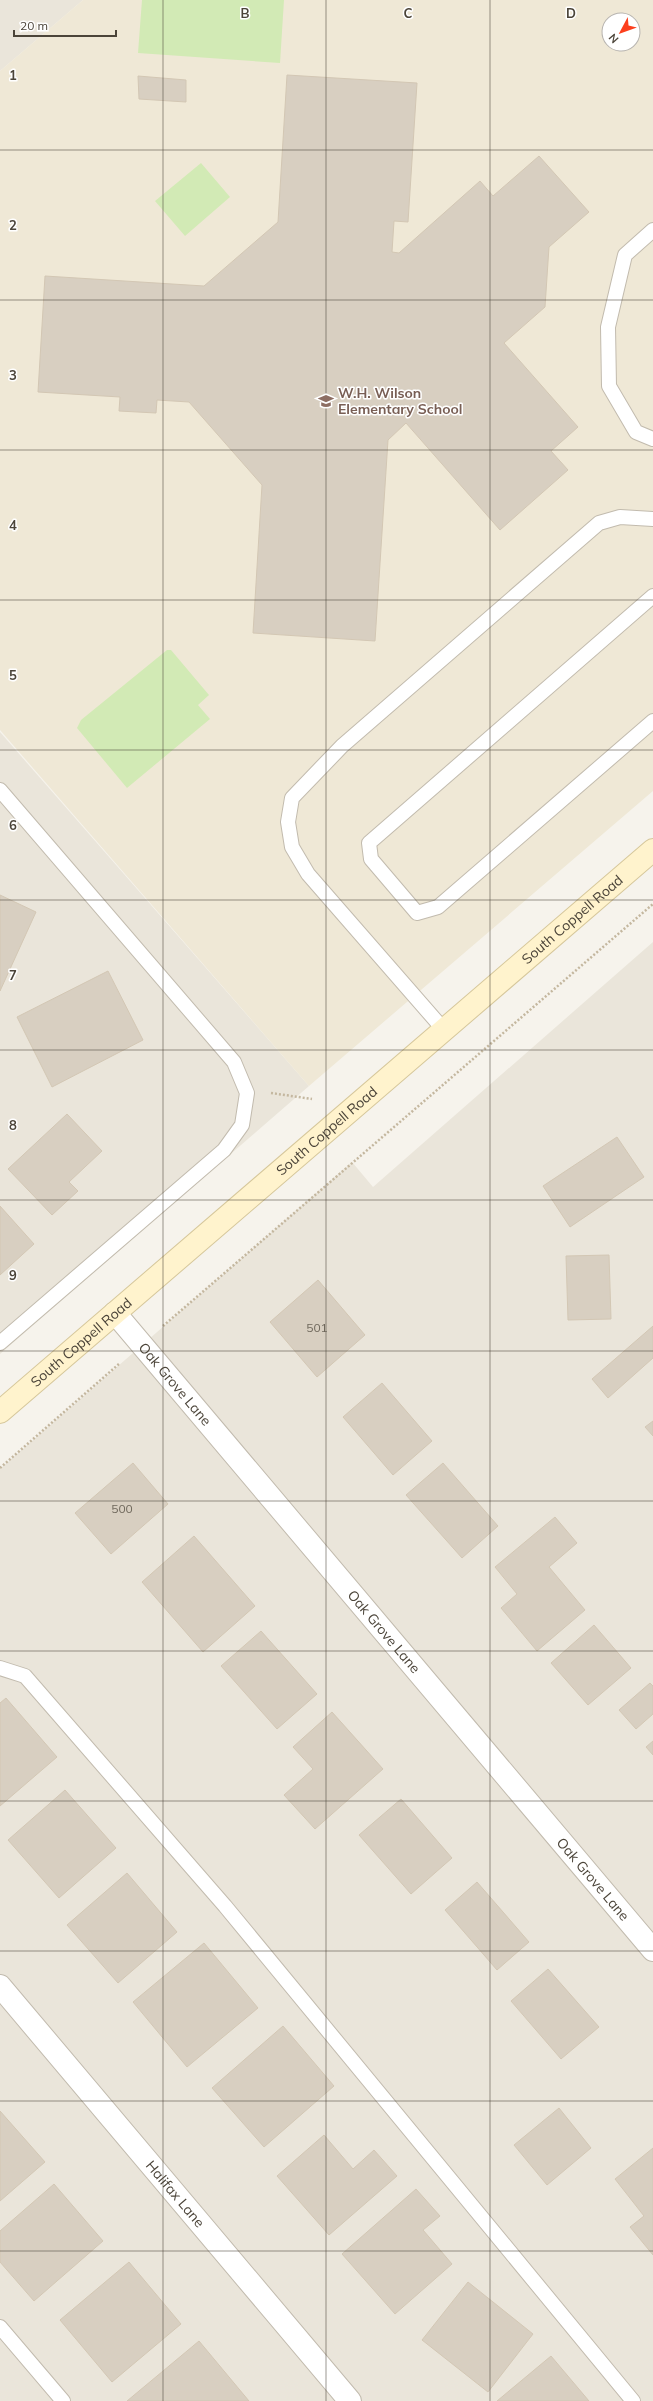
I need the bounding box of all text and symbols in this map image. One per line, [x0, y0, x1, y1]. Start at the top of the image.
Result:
text: B [241, 5, 250, 21]
text: C [404, 5, 413, 21]
text: D [566, 5, 576, 21]
scale bar [14, 12, 116, 38]
north arrow [601, 12, 641, 52]
text: 20 m [20, 18, 48, 33]
text: N [605, 31, 621, 46]
text: 1 [9, 67, 17, 83]
text: 2 [9, 217, 17, 233]
text: 3 [9, 367, 17, 383]
place label: W.H. Wilson Elementary School [338, 384, 462, 418]
school or university icon: W.H. Wilson Elementary School [317, 392, 335, 410]
text: 4 [9, 517, 17, 533]
text: 5 [9, 667, 17, 683]
text: 6 [9, 817, 17, 833]
street label: South Coppell Road [518, 871, 627, 968]
text: 7 [9, 967, 17, 983]
street label: South Coppell Road [272, 1082, 381, 1179]
text: 8 [9, 1117, 17, 1133]
text: 9 [9, 1267, 17, 1283]
street label: South Coppell Road [27, 1294, 135, 1391]
house number: 501 [306, 1320, 328, 1335]
street label: Oak Grove Lane [135, 1339, 215, 1429]
house number: 500 [111, 1501, 133, 1516]
street label: Oak Grove Lane [344, 1586, 424, 1677]
street label: Oak Grove Lane [553, 1834, 633, 1925]
street label: Halifax Lane [142, 2157, 209, 2231]

